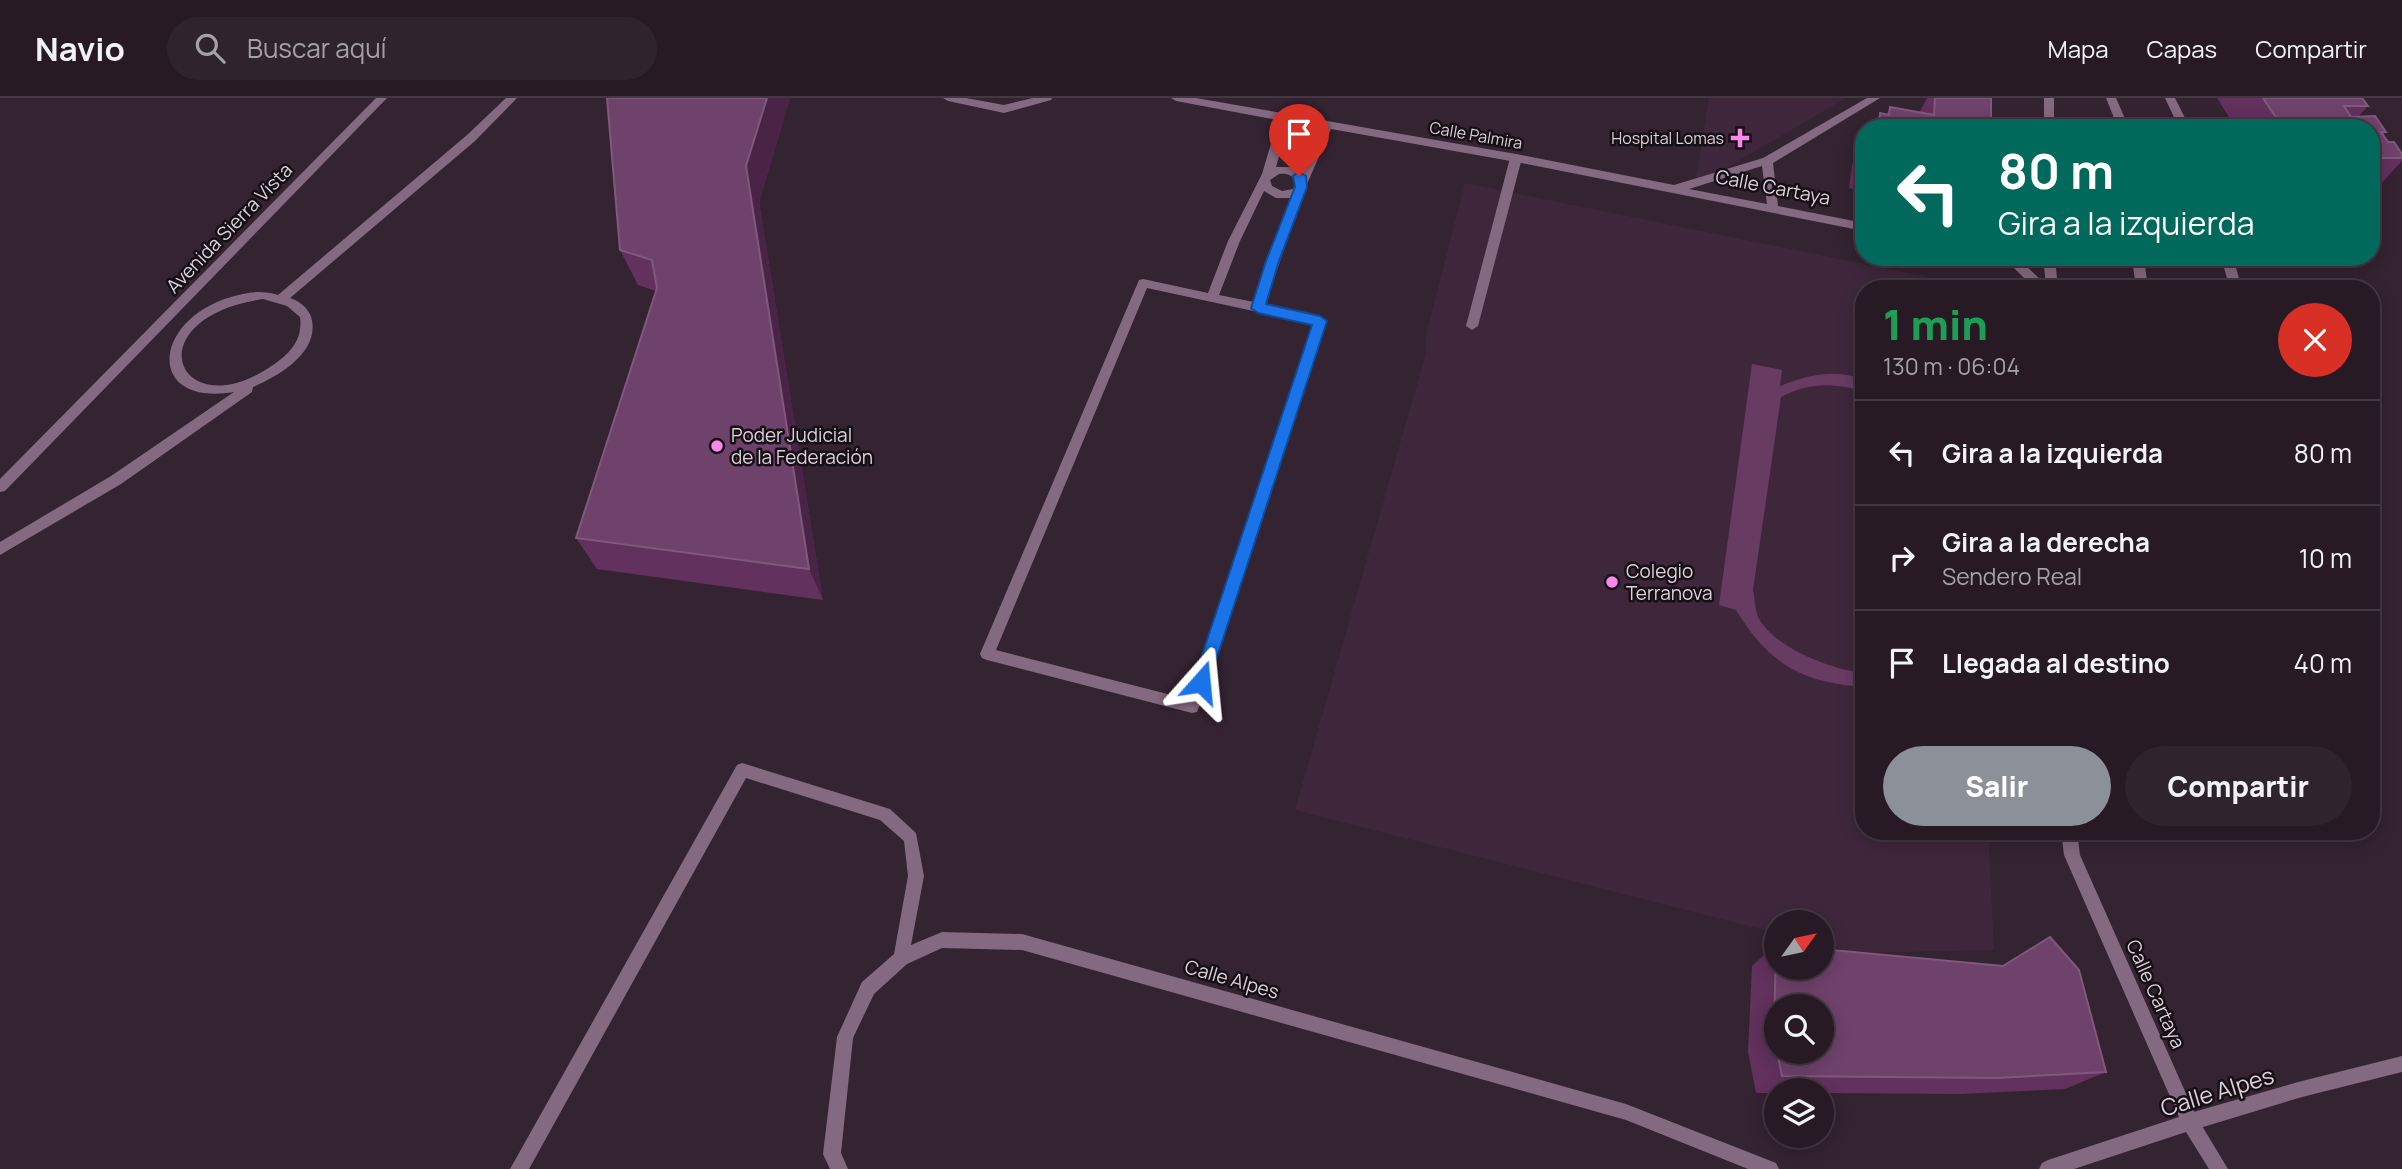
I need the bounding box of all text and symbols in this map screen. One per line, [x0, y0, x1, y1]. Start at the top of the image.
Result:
search box [167, 17, 657, 80]
text: Navio [35, 26, 125, 71]
icon: search [191, 29, 229, 67]
text: Buscar aquí [247, 30, 387, 66]
text: Mapa [2048, 32, 2109, 65]
text: Capas [2147, 32, 2217, 65]
text: Compartir [2255, 32, 2367, 65]
pin [1269, 104, 1329, 176]
icon: arrive [1280, 115, 1318, 153]
street label: Calle Palmira [1428, 116, 1524, 154]
place label: Hospital Lomas [1611, 127, 1724, 149]
marker: Hospital Lomas [1730, 128, 1750, 148]
text: 80 m [1998, 137, 2114, 204]
icon: left [1883, 147, 1974, 238]
street label: Avenida Sierra Vista [160, 157, 298, 299]
street label: Calle Cartaya [1713, 163, 1833, 211]
text: Gira a la izquierda [1998, 201, 2254, 245]
text: 1 min [1883, 295, 1988, 353]
button: close [2278, 303, 2352, 377]
text: 130 m · 06:04 [1883, 350, 2020, 382]
place label: Poder Judicial de la Federación [731, 422, 873, 470]
icon: left [1883, 434, 1921, 472]
text: Gira a la izquierda [1942, 435, 2163, 471]
text: 80 m [2294, 435, 2352, 471]
marker: Poder Judicial de la Federación [709, 438, 725, 454]
text: Gira a la derecha [1942, 524, 2150, 560]
icon: right [1883, 539, 1921, 577]
text: 10 m [2299, 540, 2352, 576]
place label: Colegio Terranova [1626, 558, 1713, 606]
text: Sendero Real [1942, 560, 2082, 592]
marker: Colegio Terranova [1604, 574, 1620, 590]
icon: arrive [1883, 644, 1921, 682]
position arrow [1164, 645, 1238, 719]
text: Llegada al destino [1942, 645, 2170, 681]
text: 40 m [2294, 645, 2352, 681]
button: Salir [1883, 746, 2111, 826]
button: Compartir [2125, 746, 2352, 826]
north arrow [1764, 910, 1834, 980]
map controls [1764, 910, 1834, 1148]
street label: Calle Cartaya [2120, 935, 2192, 1053]
street label: Calle Alpes [1182, 953, 1282, 1005]
button: search [1764, 994, 1834, 1064]
street label: Calle Alpes [2156, 1059, 2278, 1123]
button: layers [1764, 1078, 1834, 1148]

